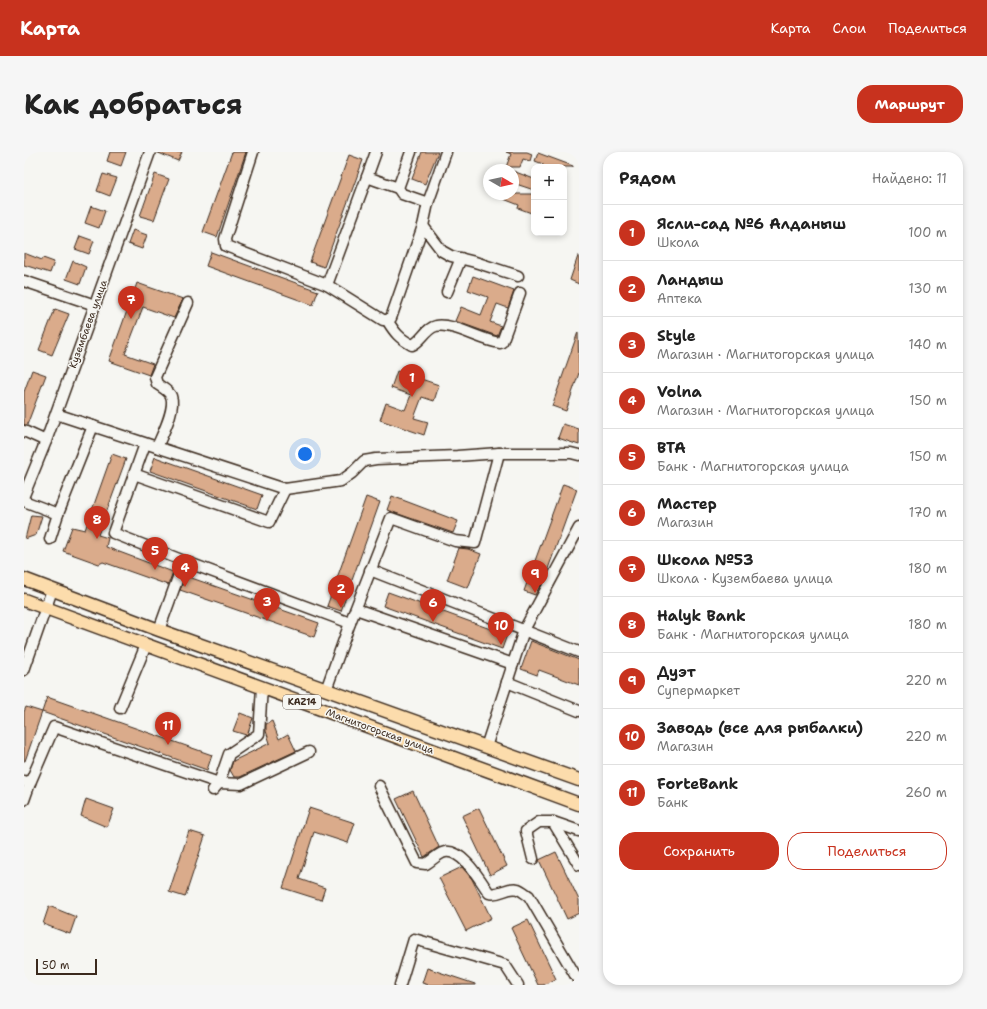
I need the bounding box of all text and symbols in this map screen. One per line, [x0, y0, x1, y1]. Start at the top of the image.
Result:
text: Карта [20, 16, 80, 41]
text: Карта [770, 19, 811, 37]
text: Слои [833, 19, 866, 37]
text: Поделиться [888, 19, 967, 37]
text: Как добраться [24, 85, 243, 123]
button: Маршрут [857, 85, 963, 123]
north arrow [483, 164, 519, 200]
map controls [531, 164, 567, 236]
button: + [531, 164, 567, 200]
text: Рядом [619, 167, 676, 189]
text: Найдено: 11 [872, 170, 947, 187]
button: − [531, 200, 567, 236]
text: Ясли-сад №6 Алданыш [657, 214, 846, 234]
text: 1 [629, 224, 635, 241]
text: 100 m [908, 224, 947, 241]
text: Школа [657, 234, 699, 251]
text: Ландыш [657, 270, 724, 290]
street label: Кузембаева улица [66, 277, 110, 370]
text: 2 [627, 280, 637, 297]
text: 130 m [909, 280, 947, 297]
pin: 7 [118, 286, 144, 319]
text: Аптека [657, 290, 702, 307]
text: Style [657, 326, 696, 346]
text: 3 [627, 336, 637, 353]
text: 140 m [908, 336, 947, 353]
text: Магазин · Магнитогорская улица [657, 346, 874, 363]
pin: 1 [399, 364, 425, 397]
text: Volna [657, 382, 702, 402]
text: 4 [627, 392, 637, 409]
text: 150 m [909, 392, 947, 409]
text: Магазин · Магнитогорская улица [657, 402, 874, 419]
text: BTA [657, 438, 686, 458]
your location [295, 444, 315, 464]
text: 5 [628, 448, 636, 465]
text: 150 m [909, 448, 947, 465]
text: Банк · Магнитогорская улица [657, 458, 849, 475]
text: Мастер [657, 494, 717, 514]
text: 6 [627, 504, 637, 521]
text: 170 m [909, 504, 947, 521]
pin: 8 [84, 506, 110, 539]
text: Магазин [657, 514, 713, 531]
pin: 5 [142, 537, 168, 570]
text: Школа №53 [657, 550, 753, 570]
pin: 4 [172, 554, 198, 587]
pin: 9 [522, 560, 548, 593]
text: 7 [627, 560, 637, 577]
text: 180 m [908, 560, 947, 577]
text: Школа · Кузембаева улица [657, 570, 833, 587]
pin: 2 [328, 575, 354, 608]
pin: 3 [254, 588, 280, 621]
pin: 6 [420, 589, 446, 622]
text: Halyk Bank [657, 606, 746, 626]
pin: 10 [488, 612, 514, 645]
text: 8 [627, 616, 637, 633]
text: 180 m [908, 616, 947, 633]
text: Банк · Магнитогорская улица [657, 626, 849, 643]
text: Дуэт [657, 662, 696, 682]
text: 9 [627, 672, 637, 689]
text: 220 m [905, 672, 947, 689]
text: Супермаркет [657, 682, 740, 699]
road number: KAZ14 [283, 695, 321, 709]
street label: Магнитогорская улица [324, 705, 437, 757]
pin: 11 [155, 712, 181, 745]
text: Заводь (все для рыбалки) [657, 718, 863, 738]
text: 10 [625, 728, 639, 745]
text: 220 m [905, 728, 947, 745]
text: Магазин [657, 738, 713, 755]
text: ForteBank [657, 774, 738, 794]
text: 11 [626, 784, 638, 801]
text: 260 m [905, 784, 947, 801]
text: Банк [657, 794, 688, 811]
button: Сохранить [619, 832, 779, 870]
button: Поделиться [787, 832, 947, 870]
scale bar [36, 957, 97, 976]
text: 50 m [42, 958, 70, 973]

